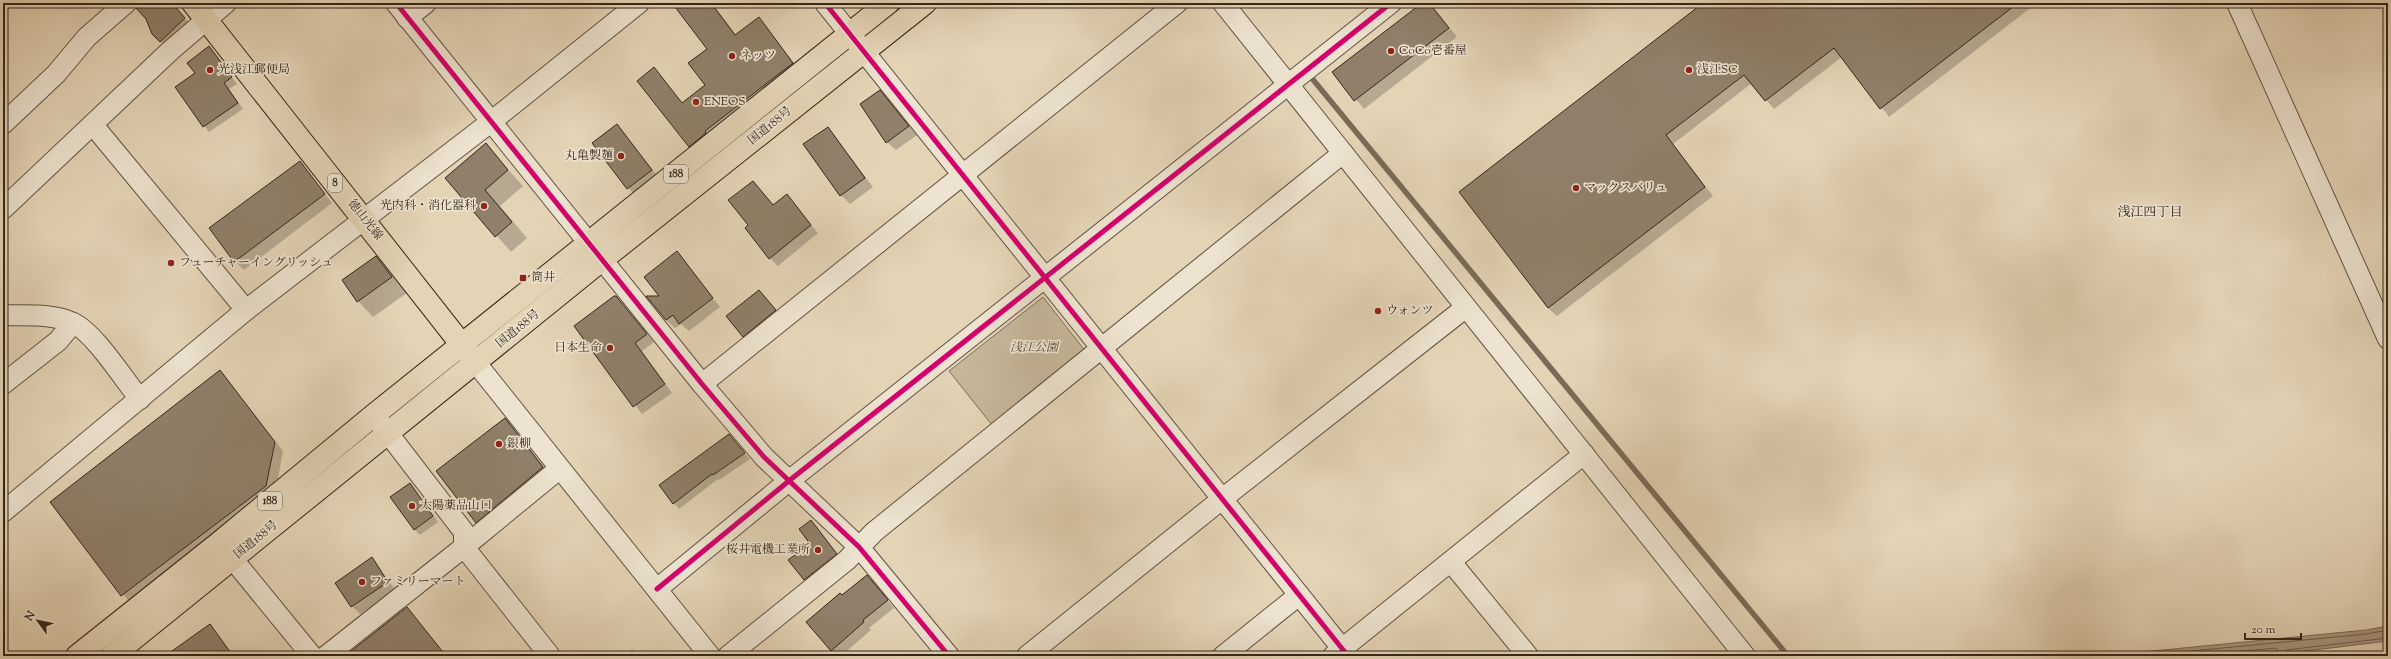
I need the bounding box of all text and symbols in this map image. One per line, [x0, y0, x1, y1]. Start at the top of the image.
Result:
place label: CoCo壱番屋 [1399, 42, 1467, 60]
marker: CoCo壱番屋 [1386, 46, 1396, 56]
place label: ネッツ [740, 47, 776, 65]
marker: ネッツ [727, 51, 737, 61]
place label: 光浅江郵便局 [218, 61, 290, 79]
place label: 浅江SC [1697, 61, 1738, 79]
marker: 光浅江郵便局 [205, 65, 215, 75]
marker: 浅江SC [1684, 65, 1694, 75]
place label: ENEOS [704, 93, 745, 111]
marker: ENEOS [691, 97, 701, 107]
street label: 国道188号 [744, 103, 796, 149]
place label: 丸亀製麺 [565, 147, 613, 165]
marker: 丸亀製麺 [616, 151, 626, 161]
road number: 188 [664, 165, 688, 183]
road number: 8 [328, 174, 342, 192]
place label: マックスバリュ [1584, 179, 1667, 197]
marker: マックスバリュ [1571, 183, 1581, 193]
street label: 徳山光線 [343, 196, 387, 244]
place label: 光内科・消化器科 [380, 197, 476, 215]
marker: 光内科・消化器科 [479, 201, 489, 211]
district label: 浅江四丁目 [2117, 204, 2183, 222]
place label: フューチャーイングリッシュ [179, 254, 333, 272]
marker: フューチャーイングリッシュ [166, 258, 176, 268]
place label: 筒井 [531, 269, 556, 287]
marker: 筒井 [518, 273, 528, 283]
place label: ウォンツ [1386, 302, 1434, 320]
street label: 国道188号 [492, 306, 544, 352]
marker: ウォンツ [1373, 306, 1383, 316]
place label: 日本生命 [554, 339, 602, 357]
park label: 浅江公園 [1010, 339, 1060, 357]
marker: 日本生命 [605, 343, 615, 353]
place label: 銀柳 [507, 435, 531, 453]
marker: 銀柳 [494, 439, 504, 449]
road number: 188 [258, 492, 282, 510]
place label: 太陽薬品山口 [420, 497, 492, 515]
marker: 太陽薬品山口 [407, 501, 417, 511]
street label: 国道188号 [230, 517, 282, 563]
place label: 桜井電機工業所 [726, 541, 810, 559]
marker: 桜井電機工業所 [813, 545, 823, 555]
place label: ファミリーマート [370, 573, 466, 591]
marker: ファミリーマート [357, 577, 367, 587]
north arrow [18, 601, 58, 641]
text: N [21, 608, 40, 625]
scale bar [2245, 615, 2301, 641]
text: 20 m [2251, 621, 2276, 639]

